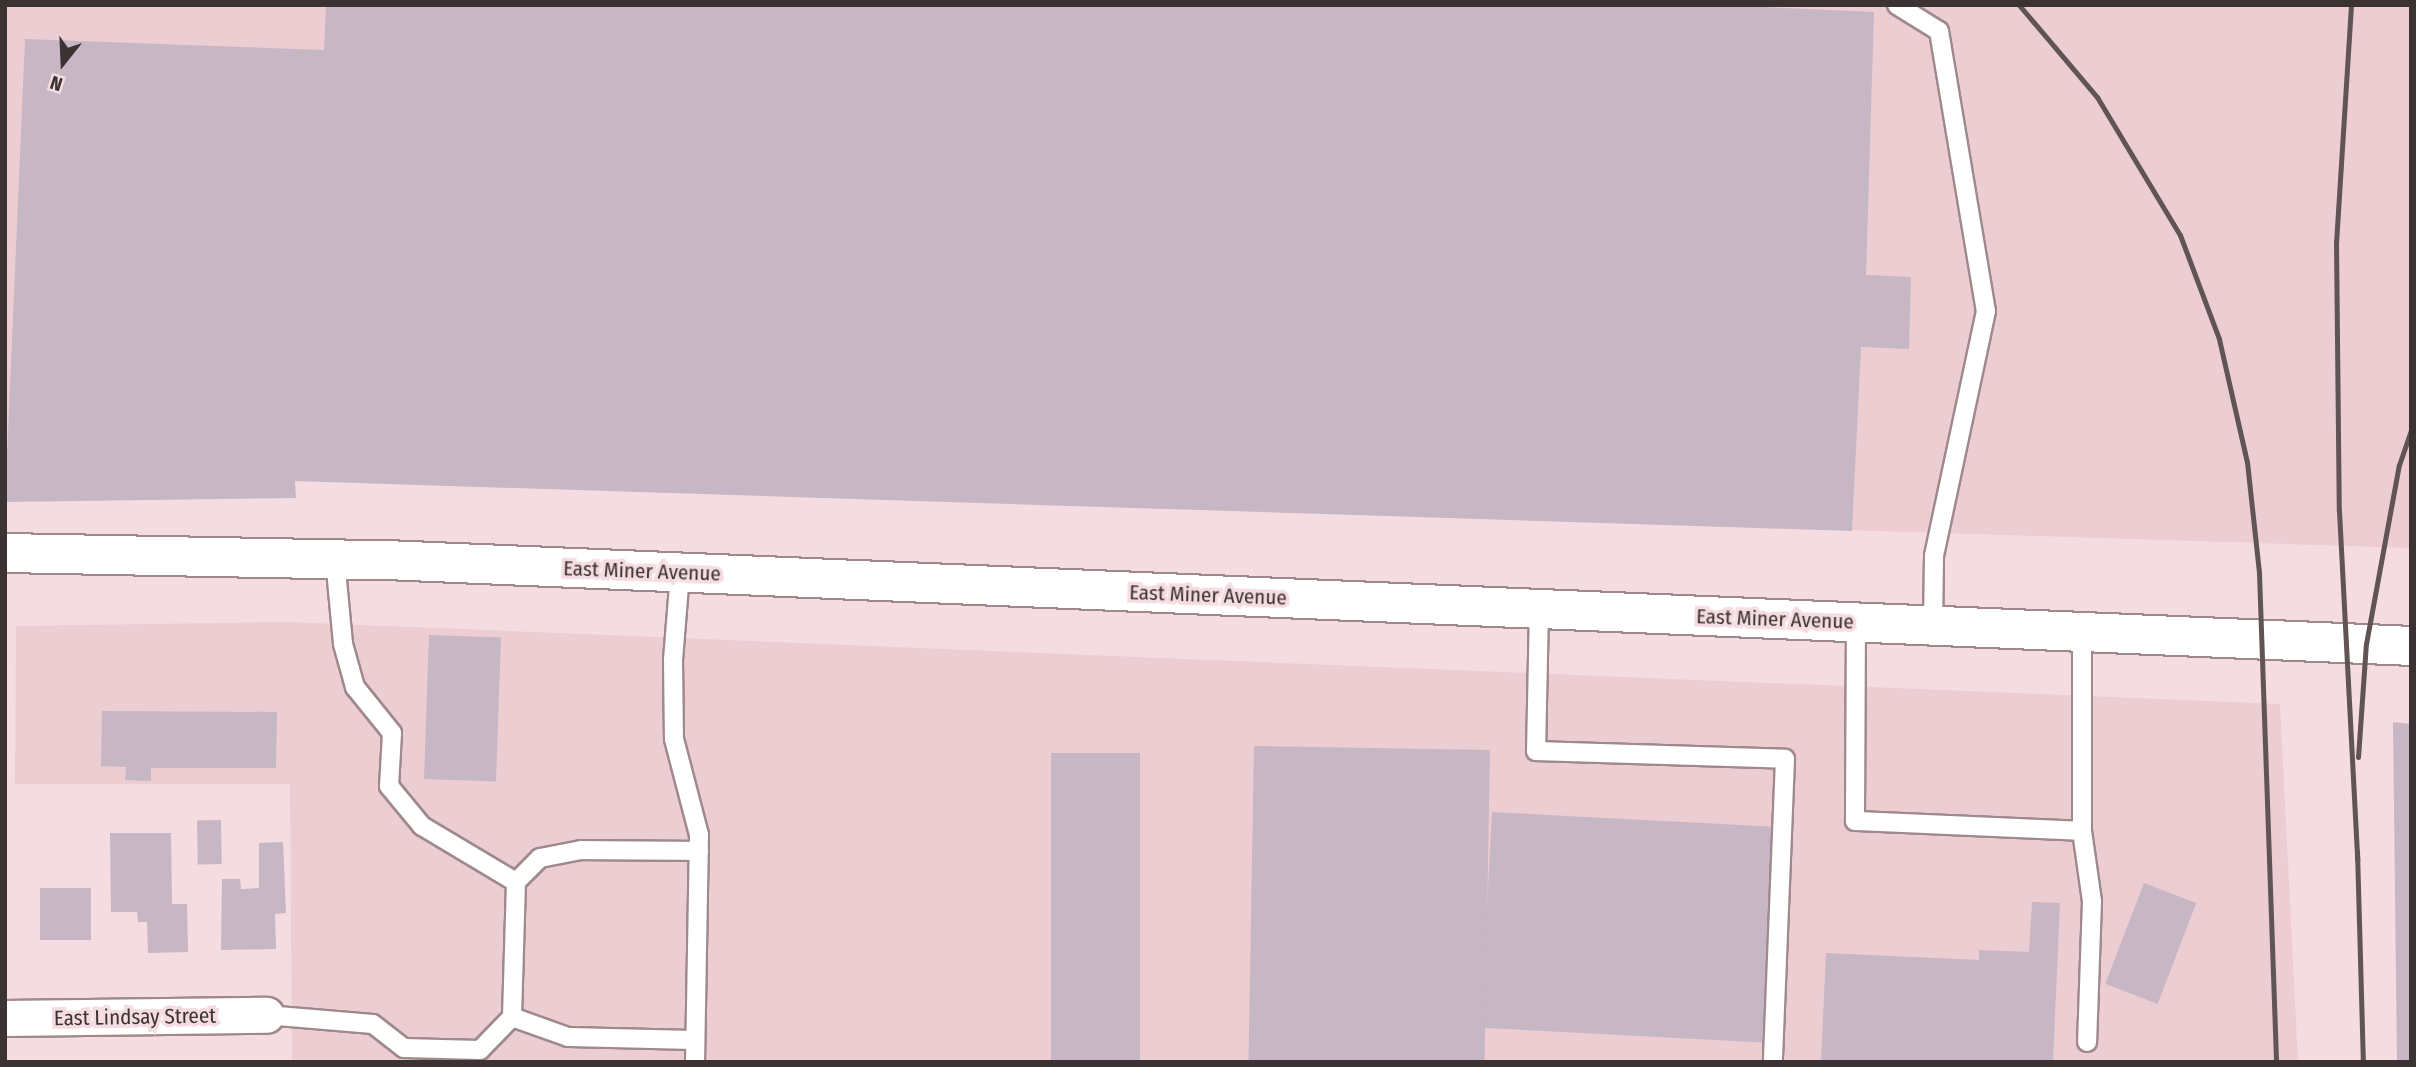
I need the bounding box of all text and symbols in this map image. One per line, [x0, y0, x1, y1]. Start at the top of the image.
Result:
north arrow [28, 28, 98, 98]
text: N [47, 71, 65, 96]
street label: East Miner Avenue [563, 556, 721, 586]
street label: East Miner Avenue [1129, 580, 1287, 610]
street label: East Miner Avenue [1696, 604, 1854, 634]
street label: East Lindsay Street [54, 1003, 216, 1031]

